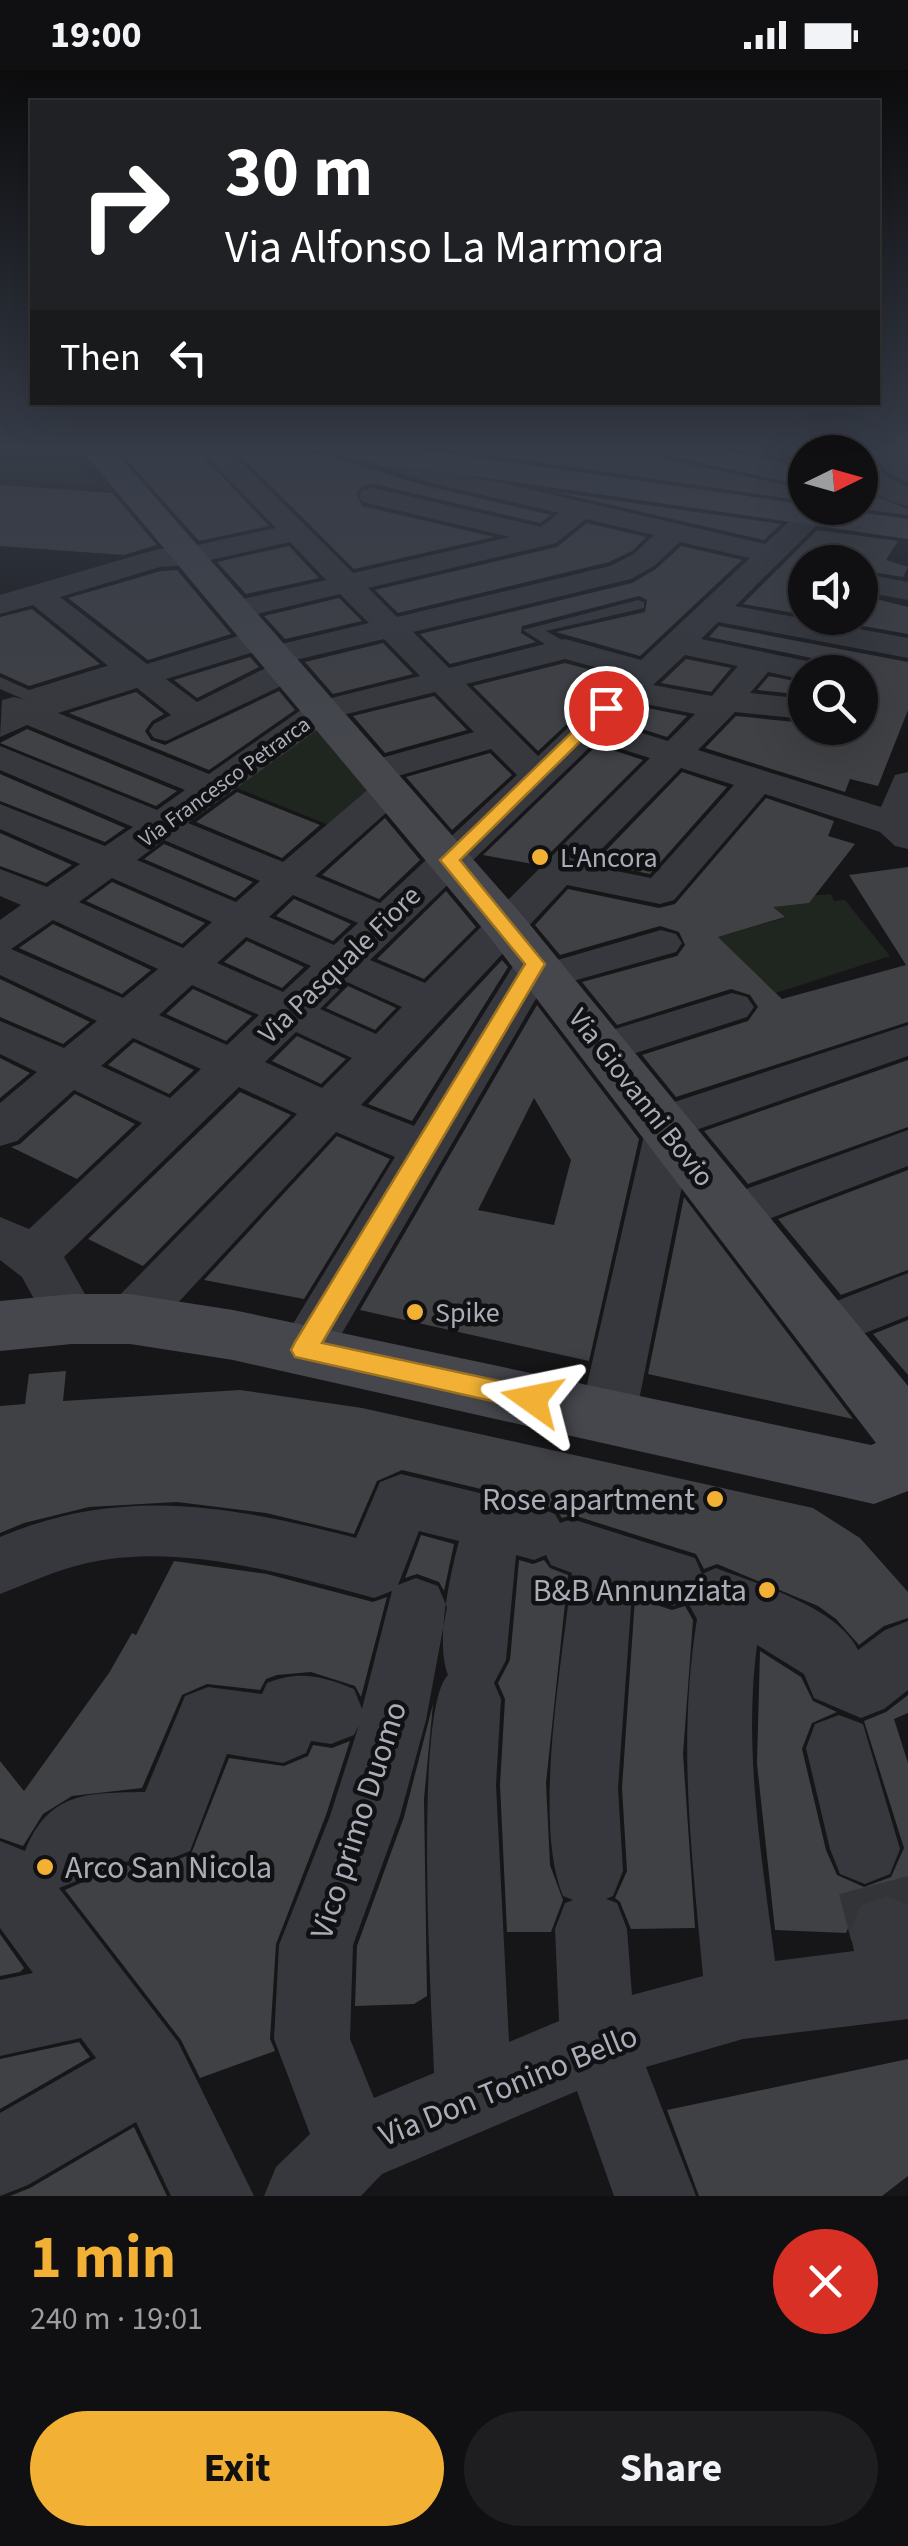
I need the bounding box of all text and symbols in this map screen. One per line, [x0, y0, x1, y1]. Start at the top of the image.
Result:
text: 19:00 [50, 8, 142, 62]
text: 30 m [225, 123, 373, 223]
icon: right [60, 140, 190, 270]
text: Via Alfonso La Marmora [225, 216, 664, 280]
icon: left [161, 330, 216, 385]
text: Then [60, 331, 141, 385]
north arrow [788, 435, 878, 525]
map controls [788, 435, 878, 745]
button: sound [788, 545, 878, 635]
button: search [788, 655, 878, 745]
pin [564, 666, 649, 751]
icon: arrive [579, 681, 634, 736]
street label: Via Francesco Petrarca [132, 709, 317, 855]
place label: L'Ancora [560, 838, 658, 878]
marker: L'Ancora [529, 846, 551, 868]
street label: Via Pasquale Fiore [249, 877, 430, 1053]
street label: Via Giovanni Bovio [559, 1000, 724, 1195]
place label: Spike [435, 1293, 500, 1333]
marker: Spike [404, 1301, 426, 1323]
position arrow [480, 1347, 584, 1451]
place label: Rose apartment [482, 1477, 695, 1523]
marker: Rose apartment [704, 1488, 726, 1510]
place label: B&B Annunziata [533, 1568, 747, 1614]
marker: B&B Annunziata [756, 1579, 778, 1601]
street label: Vico primo Duomo [299, 1696, 419, 1945]
place label: Arco San Nicola [65, 1845, 272, 1891]
marker: Arco San Nicola [34, 1856, 56, 1878]
street label: Via Don Tonino Bello [372, 2013, 645, 2159]
text: 1 min [30, 2216, 176, 2301]
button: close [773, 2229, 878, 2334]
text: 240 m · 19:01 [30, 2296, 203, 2342]
button: Exit [30, 2411, 444, 2526]
button: Share [464, 2411, 878, 2526]

